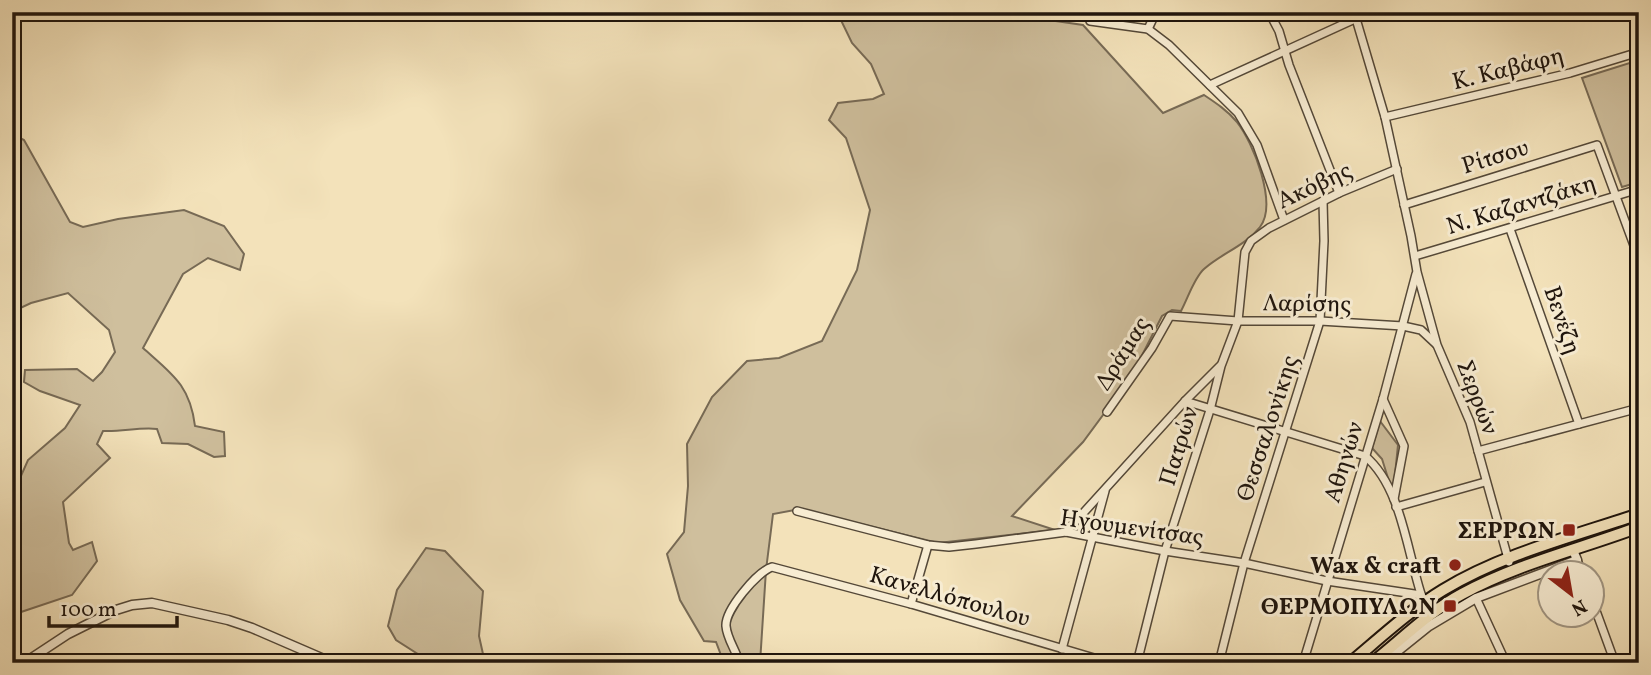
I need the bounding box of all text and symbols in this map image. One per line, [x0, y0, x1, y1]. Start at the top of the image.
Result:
street label: Κ. Καβάφη [1449, 40, 1568, 100]
street label: Ρίτσου [1458, 132, 1533, 184]
street label: Ακόβης [1272, 155, 1358, 219]
street label: Ν. Καζαντζάκη [1442, 167, 1601, 245]
street label: Βενέζη [1534, 282, 1589, 359]
street label: Λαρίσης [1262, 287, 1352, 323]
street label: Δράμας [1088, 311, 1160, 398]
street label: Θεσσαλονίκης [1229, 351, 1309, 506]
street label: Σερρών [1446, 356, 1506, 440]
street label: Πατρών [1152, 402, 1208, 491]
street label: Αθηνών [1317, 417, 1373, 507]
street label: Ηγουμενίτσας [1058, 502, 1206, 556]
place label: ΣΕΡΡΩΝ [1457, 515, 1555, 549]
marker: ΣΕΡΡΩΝ [1561, 522, 1577, 538]
place label: Wax & craft [1310, 550, 1441, 584]
marker: Wax & craft [1447, 557, 1463, 573]
street label: Κανελλόπουλου [865, 559, 1034, 637]
north arrow [1536, 560, 1606, 630]
scale bar [49, 584, 177, 628]
place label: ΘΕΡΜΟΠΥΛΩΝ [1261, 591, 1436, 625]
text: N [1566, 592, 1591, 622]
text: 100 m [60, 596, 117, 625]
marker: ΘΕΡΜΟΠΥΛΩΝ [1442, 598, 1458, 614]

